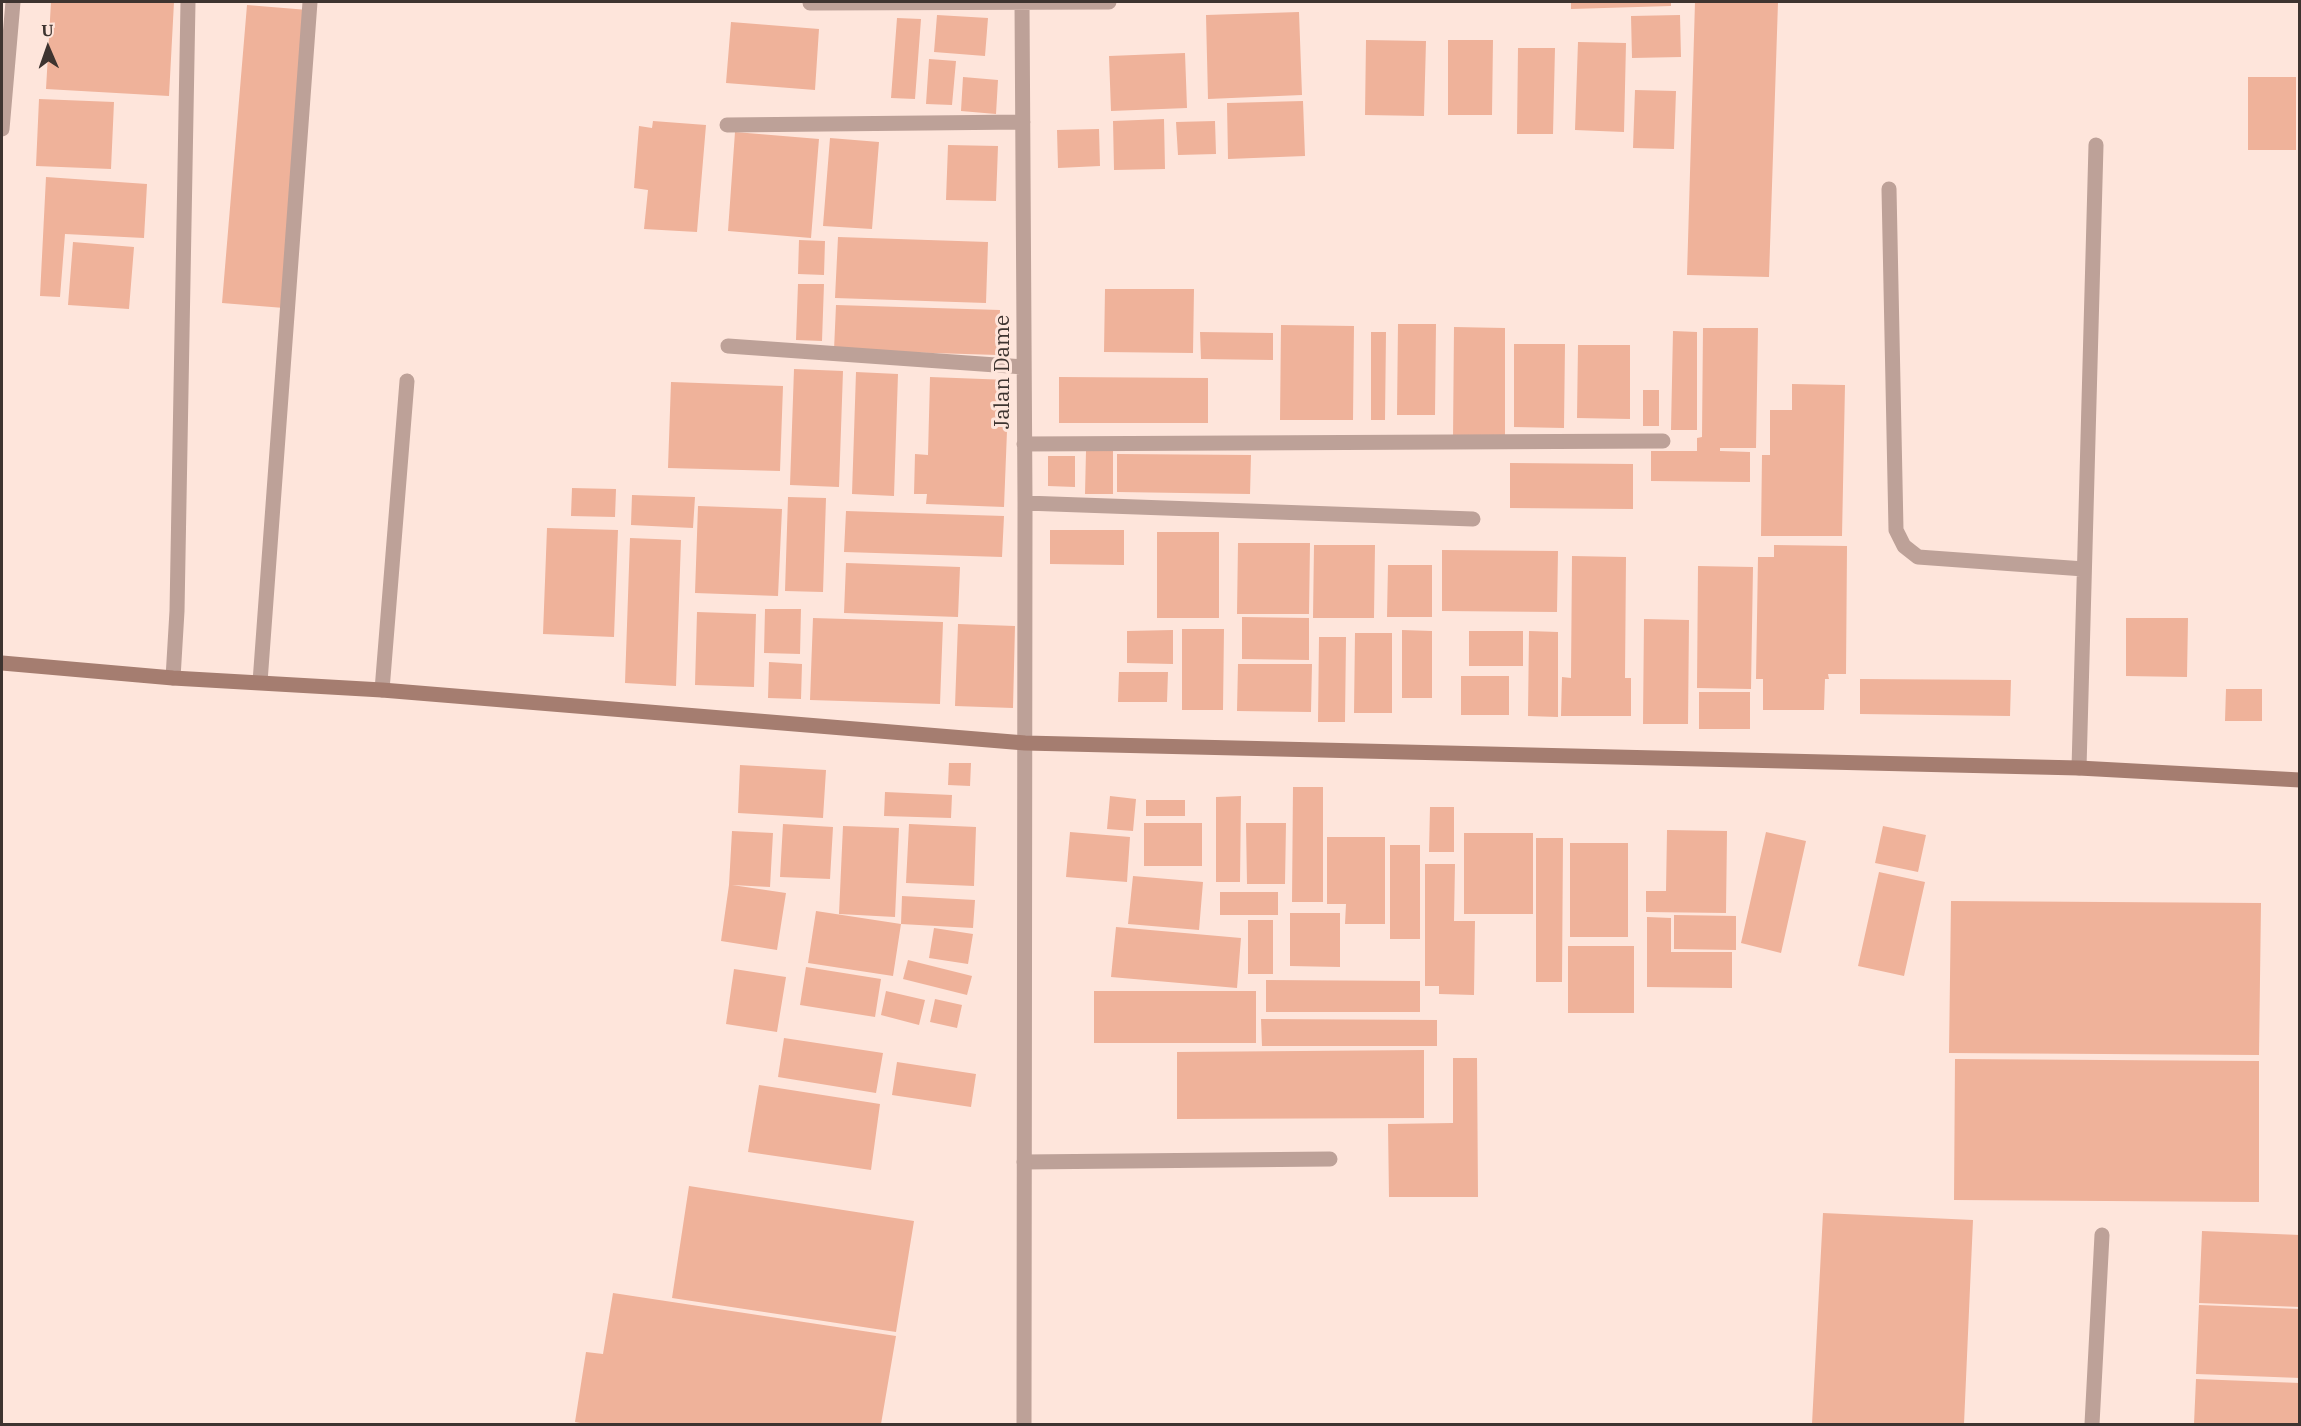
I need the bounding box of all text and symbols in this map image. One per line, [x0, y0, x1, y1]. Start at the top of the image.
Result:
north arrow [18, 18, 78, 78]
text: U [41, 20, 54, 40]
street label: Jalan Dame [990, 315, 1016, 429]

